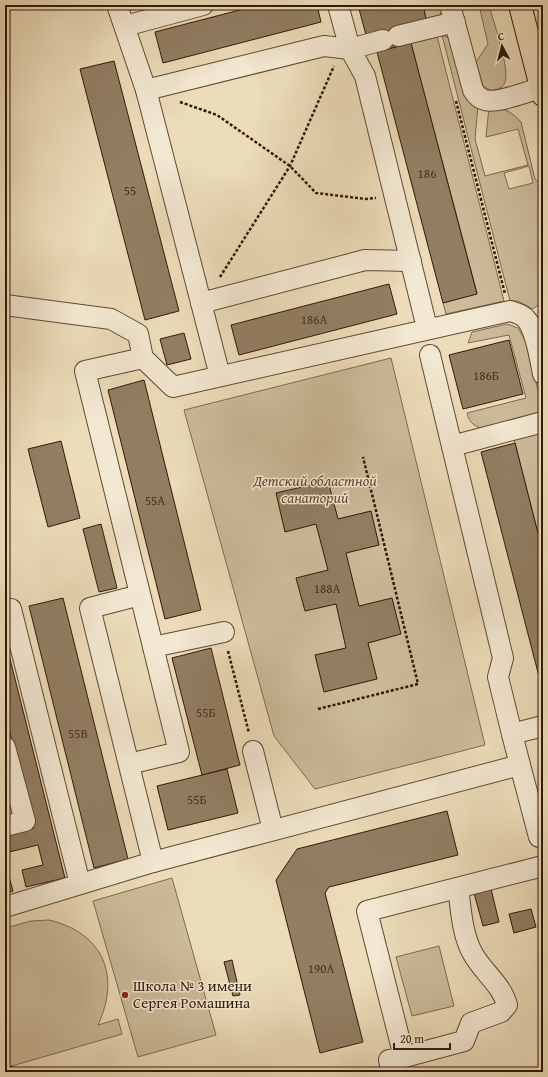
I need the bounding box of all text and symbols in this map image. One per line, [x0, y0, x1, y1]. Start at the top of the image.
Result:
north arrow [482, 26, 522, 66]
text: С [497, 28, 505, 44]
house number: 186 [418, 164, 436, 183]
house number: 55 [124, 181, 136, 200]
house number: 186А [301, 310, 327, 329]
house number: 186Б [473, 366, 499, 385]
park label: Детский областной санаторий [252, 470, 377, 508]
house number: 55А [145, 491, 165, 510]
house number: 188А [314, 579, 340, 598]
house number: 55Б [196, 703, 216, 722]
house number: 55В [68, 724, 88, 743]
house number: 55Б [187, 790, 207, 809]
house number: 190А [308, 959, 334, 978]
place label: Школа № 3 имени Сергея Ромашина [133, 975, 252, 1013]
marker: Школа № 3 имени Сергея Ромашина [120, 990, 130, 1000]
scale bar [394, 1025, 450, 1051]
text: 20 m [400, 1030, 424, 1047]

